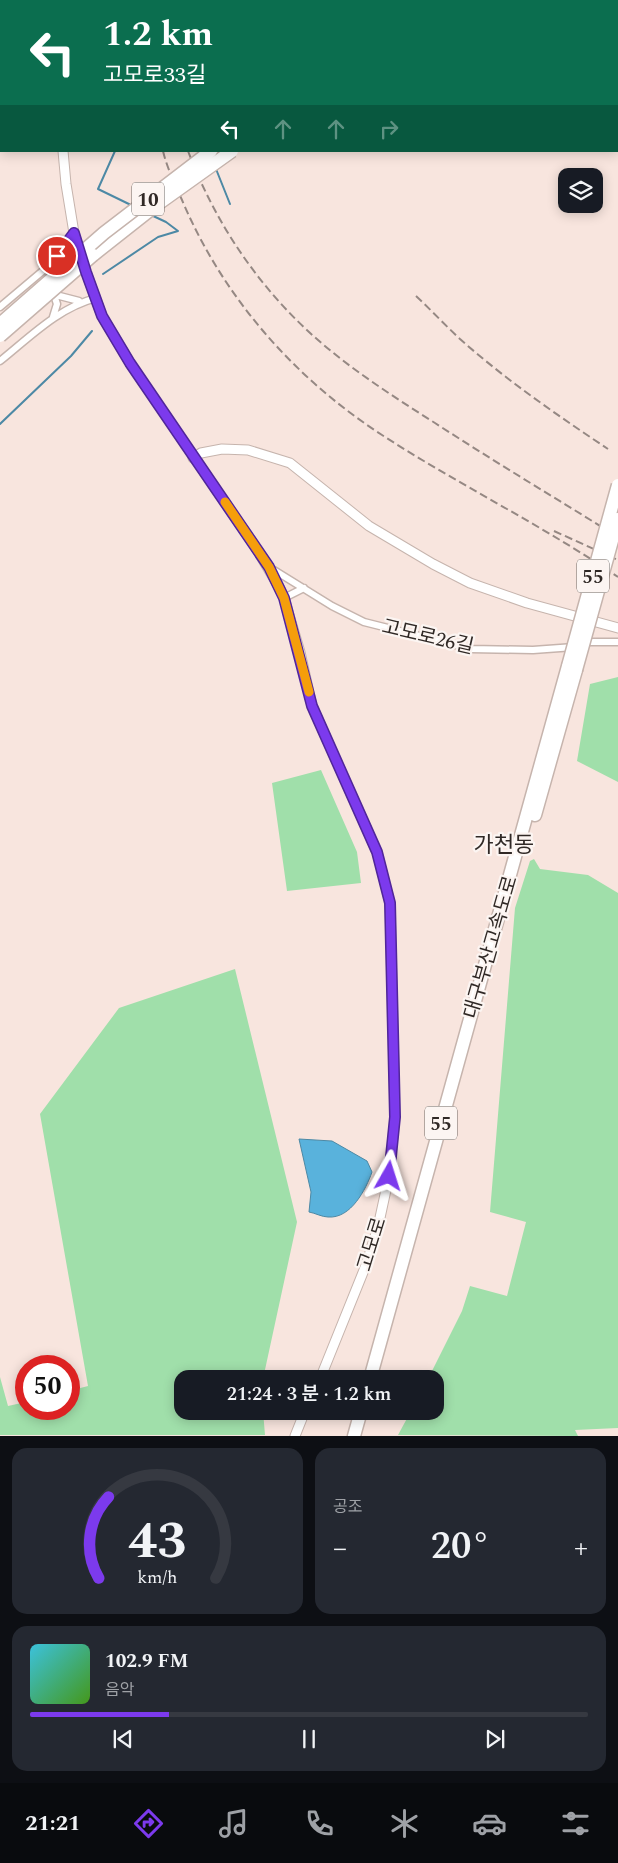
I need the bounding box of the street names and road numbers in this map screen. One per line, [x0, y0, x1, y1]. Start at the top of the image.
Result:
road number: 10 [132, 182, 164, 215]
road number: 55 [577, 560, 609, 592]
street label: 고모로26길 [379, 612, 477, 662]
street label: 대구부산고속도로 [456, 872, 526, 1022]
road number: 55 [425, 1106, 457, 1140]
street label: 고모로 [350, 1214, 394, 1275]

